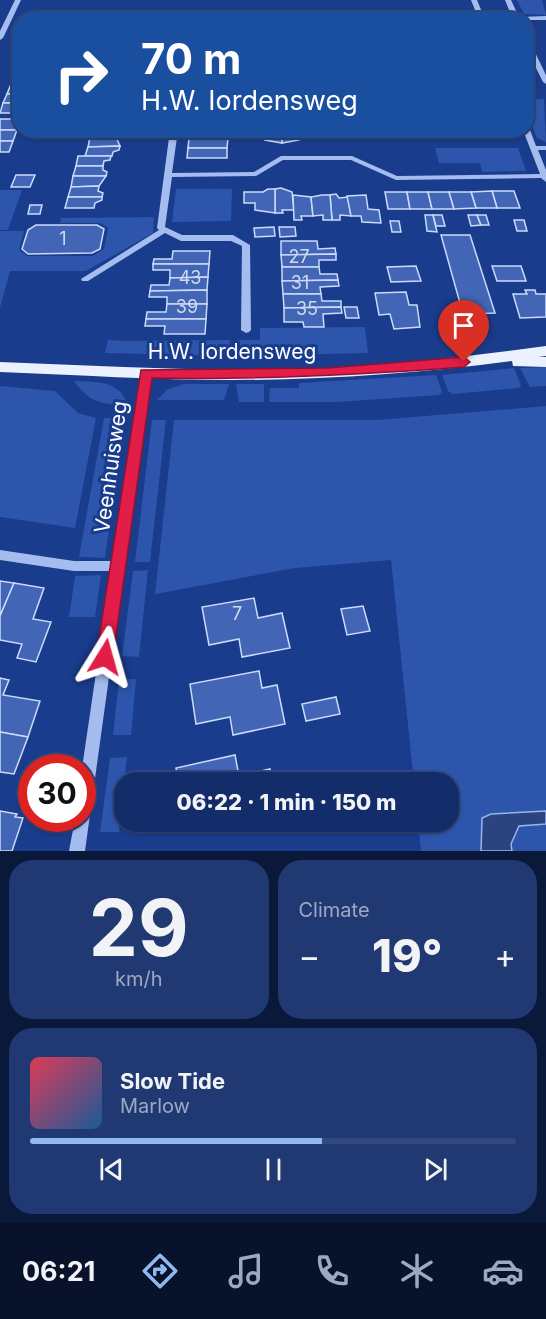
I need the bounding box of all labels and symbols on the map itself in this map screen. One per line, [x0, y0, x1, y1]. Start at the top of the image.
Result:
house number: 1 [59, 228, 67, 249]
house number: 27 [288, 246, 310, 267]
house number: 43 [179, 267, 201, 288]
house number: 31 [291, 272, 309, 293]
house number: 39 [176, 296, 198, 317]
house number: 35 [296, 298, 318, 319]
pin [438, 300, 489, 362]
street label: H.W. Iordensweg [148, 339, 316, 364]
street label: Veenhuisweg [89, 399, 132, 535]
house number: 7 [232, 603, 242, 624]
position arrow [73, 625, 137, 689]
speed limit sign: 30 [18, 754, 96, 832]

